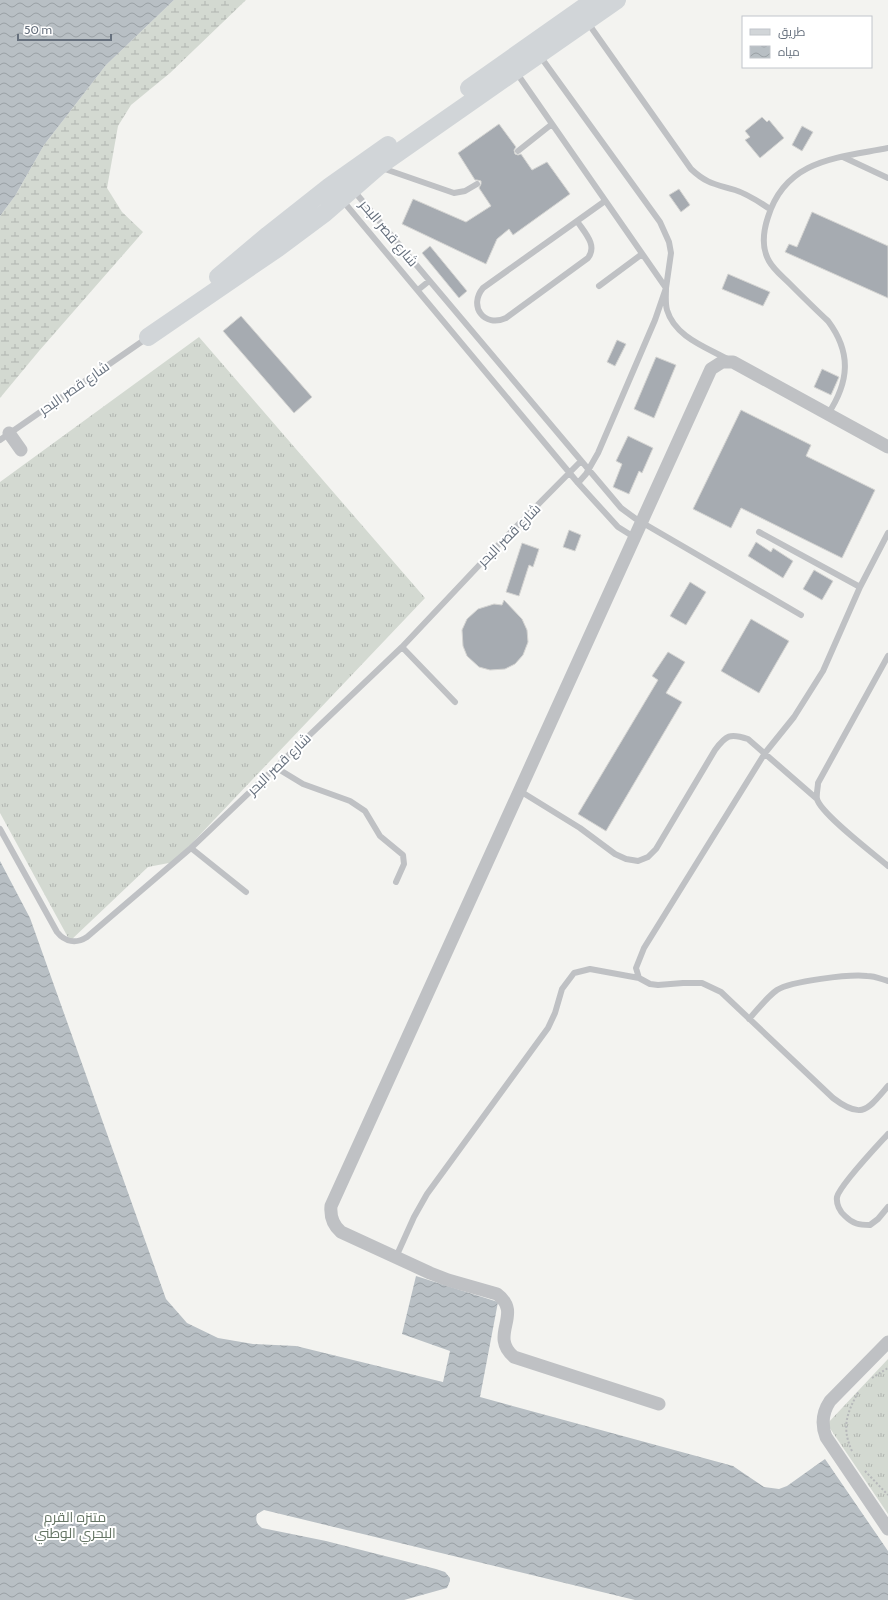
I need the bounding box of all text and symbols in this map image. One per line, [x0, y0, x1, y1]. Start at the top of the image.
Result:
scale bar [18, 16, 111, 42]
legend [742, 16, 872, 68]
text: 50 m [24, 22, 52, 37]
text: طريق [778, 24, 806, 39]
text: مياه [778, 44, 800, 59]
street label: شارع قصر البحر [355, 195, 422, 270]
street label: شارع قصر البحر [34, 357, 113, 419]
street label: شارع قصر البحر [473, 500, 544, 571]
street label: شارع قصر البحر [243, 729, 315, 800]
park label: متنزه القرم البحري الوطني [34, 1508, 116, 1545]

